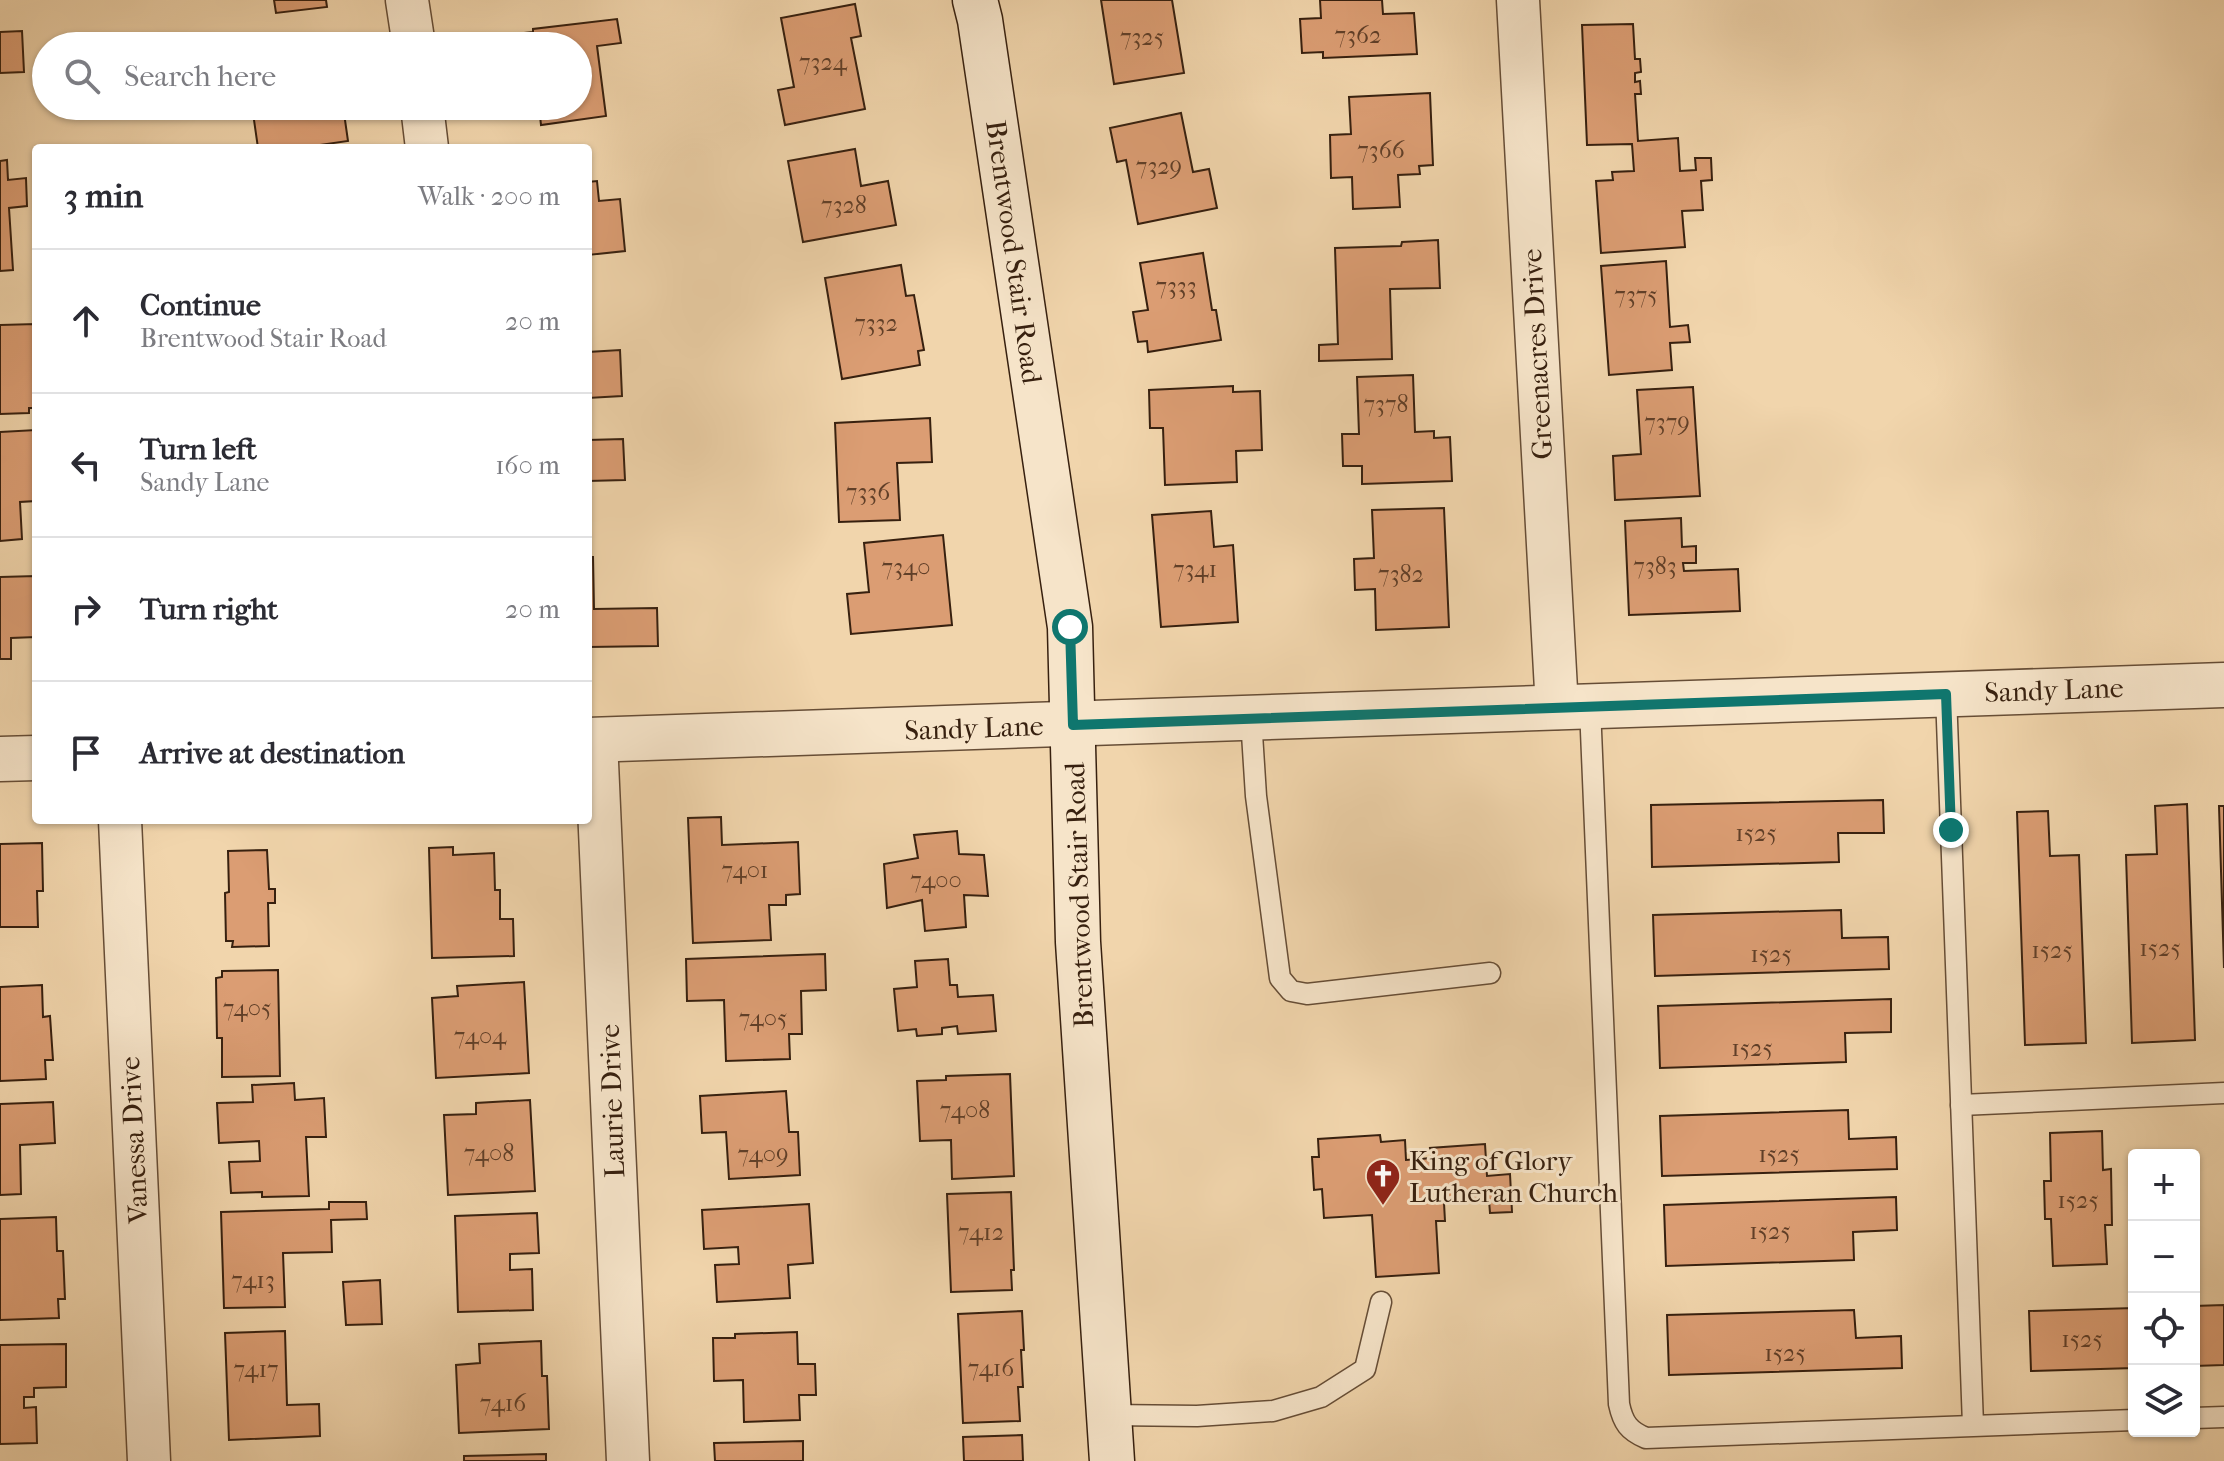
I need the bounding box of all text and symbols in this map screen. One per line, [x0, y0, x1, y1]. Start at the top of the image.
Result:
house number: 7362 [1335, 21, 1381, 49]
house number: 7325 [1120, 23, 1164, 51]
search box [32, 32, 592, 120]
house number: 7324 [799, 48, 848, 76]
icon: search [60, 54, 104, 98]
text: Search here [124, 59, 276, 94]
street label: Brentwood Stair Road [979, 118, 1049, 387]
house number: 7366 [1357, 136, 1406, 164]
house number: 7329 [1136, 152, 1182, 180]
text: 3 min [64, 176, 143, 216]
text: Walk · 200 m [418, 181, 560, 212]
house number: 7328 [821, 191, 867, 219]
street label: Greenacres Drive [1515, 248, 1559, 460]
house number: 7333 [1155, 272, 1197, 300]
house number: 7375 [1614, 281, 1658, 309]
text: Continue [140, 288, 261, 323]
icon: ahead [64, 299, 108, 343]
text: 20 m [505, 306, 560, 337]
house number: 7332 [854, 309, 898, 337]
text: Brentwood Stair Road [140, 323, 387, 354]
house number: 7378 [1363, 390, 1409, 418]
house number: 7379 [1644, 408, 1690, 436]
text: Turn left [140, 432, 257, 467]
icon: left [64, 443, 108, 487]
text: 160 m [495, 450, 560, 481]
text: Sandy Lane [140, 467, 269, 498]
house number: 7336 [846, 478, 891, 506]
house number: 7383 [1633, 552, 1677, 580]
house number: 7340 [882, 553, 930, 581]
house number: 7341 [1173, 555, 1217, 583]
house number: 7382 [1378, 560, 1424, 588]
icon: right [64, 587, 108, 631]
text: Turn right [140, 592, 278, 627]
text: 20 m [505, 594, 560, 625]
route start [1052, 609, 1088, 645]
street label: Sandy Lane [1984, 671, 2124, 709]
street label: Sandy Lane [904, 709, 1044, 747]
icon: arrive [64, 731, 108, 775]
text: Arrive at destination [140, 736, 405, 771]
street label: Brentwood Stair Road [1058, 761, 1100, 1028]
route end [1933, 812, 1969, 848]
house number: 1525 [1735, 819, 1777, 847]
house number: 7401 [722, 856, 768, 884]
house number: 7400 [910, 866, 962, 894]
house number: 1525 [2139, 934, 2181, 962]
house number: 1525 [2031, 936, 2073, 964]
house number: 1525 [1750, 940, 1792, 968]
house number: 7405 [223, 994, 271, 1022]
house number: 7405 [739, 1004, 787, 1032]
house number: 7404 [454, 1022, 507, 1050]
street label: Laurie Drive [593, 1023, 631, 1178]
house number: 1525 [1731, 1034, 1773, 1062]
street label: Vanessa Drive [113, 1055, 155, 1225]
house number: 7408 [940, 1096, 990, 1124]
house number: 7408 [464, 1139, 514, 1167]
house number: 7409 [738, 1140, 788, 1168]
house number: 1525 [1758, 1140, 1800, 1168]
place label: King of Glory Lutheran Church [1409, 1144, 1618, 1209]
map controls [2128, 1149, 2200, 1437]
button: + [2128, 1149, 2200, 1221]
church icon: King of Glory Lutheran Church [1364, 1157, 1402, 1207]
house number: 1525 [2057, 1186, 2099, 1214]
house number: 1525 [1749, 1217, 1791, 1245]
house number: 7412 [958, 1218, 1004, 1246]
button: − [2128, 1221, 2200, 1293]
house number: 7413 [231, 1266, 275, 1294]
button: locate [2128, 1293, 2200, 1365]
house number: 1525 [2061, 1325, 2103, 1353]
house number: 1525 [1764, 1339, 1806, 1367]
house number: 7416 [968, 1354, 1015, 1382]
house number: 7417 [233, 1355, 279, 1383]
button: layers [2128, 1365, 2200, 1437]
house number: 7416 [480, 1389, 527, 1417]

